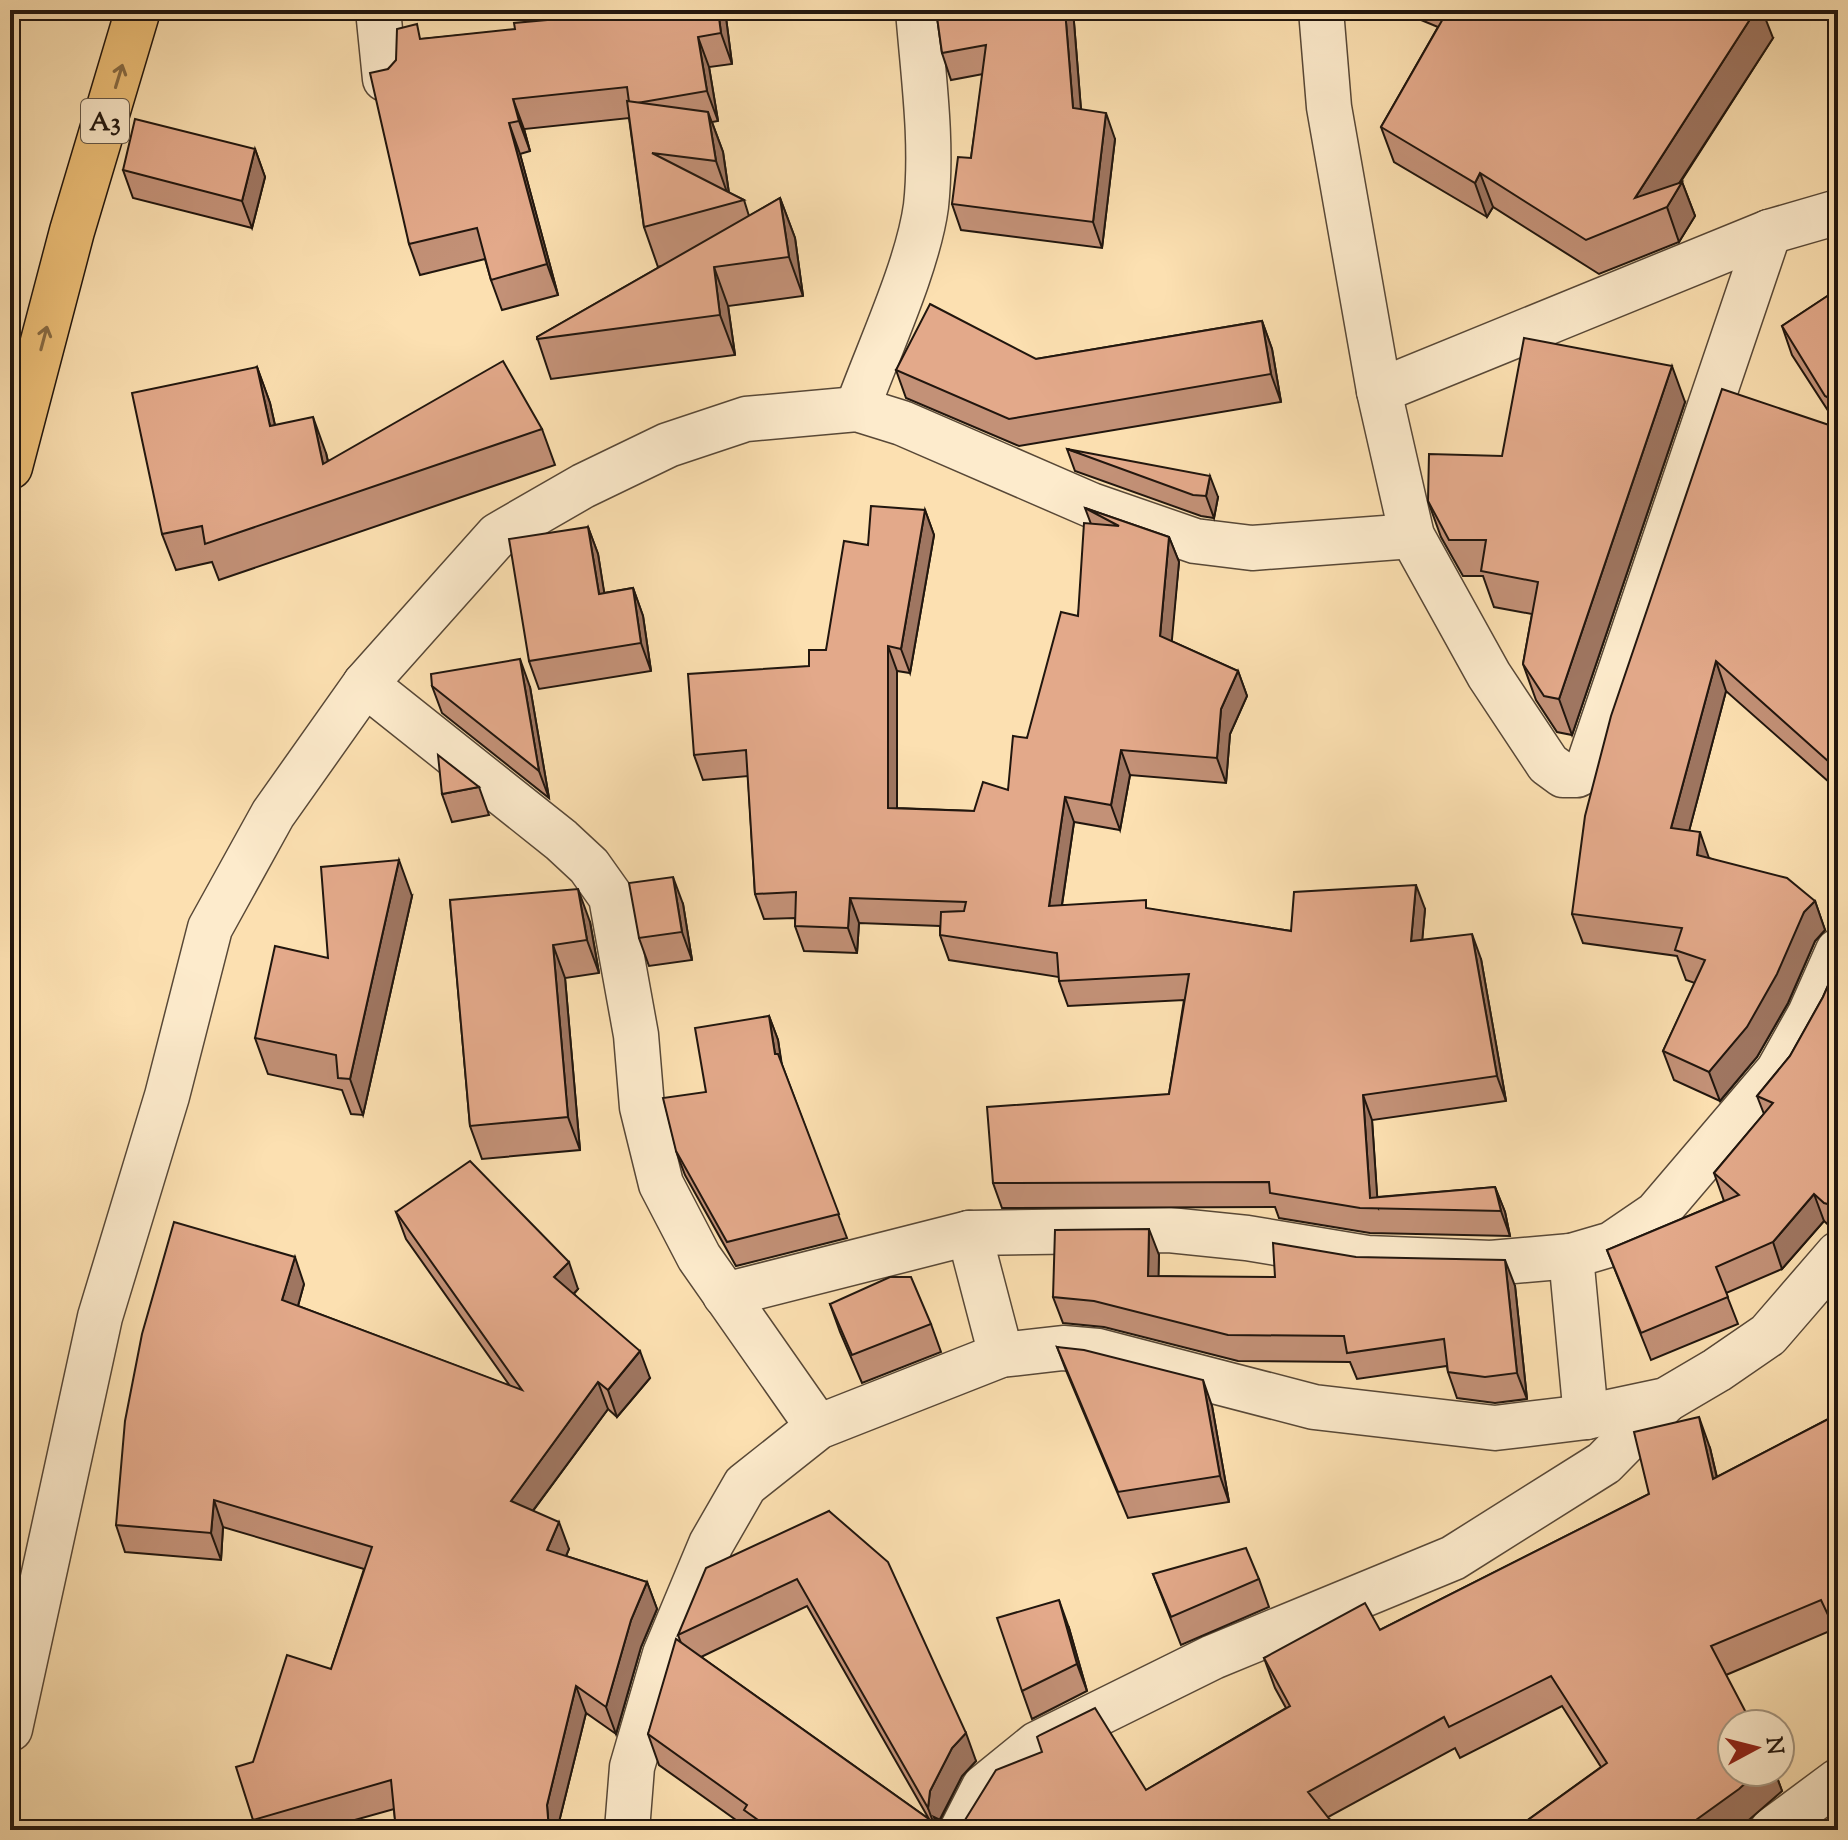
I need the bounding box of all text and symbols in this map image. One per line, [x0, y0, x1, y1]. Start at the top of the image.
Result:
one-way arrow [113, 64, 127, 89]
road number: A3 [81, 99, 129, 143]
one-way arrow [38, 325, 53, 351]
north arrow [1716, 1708, 1796, 1788]
text: N [1756, 1735, 1790, 1757]

